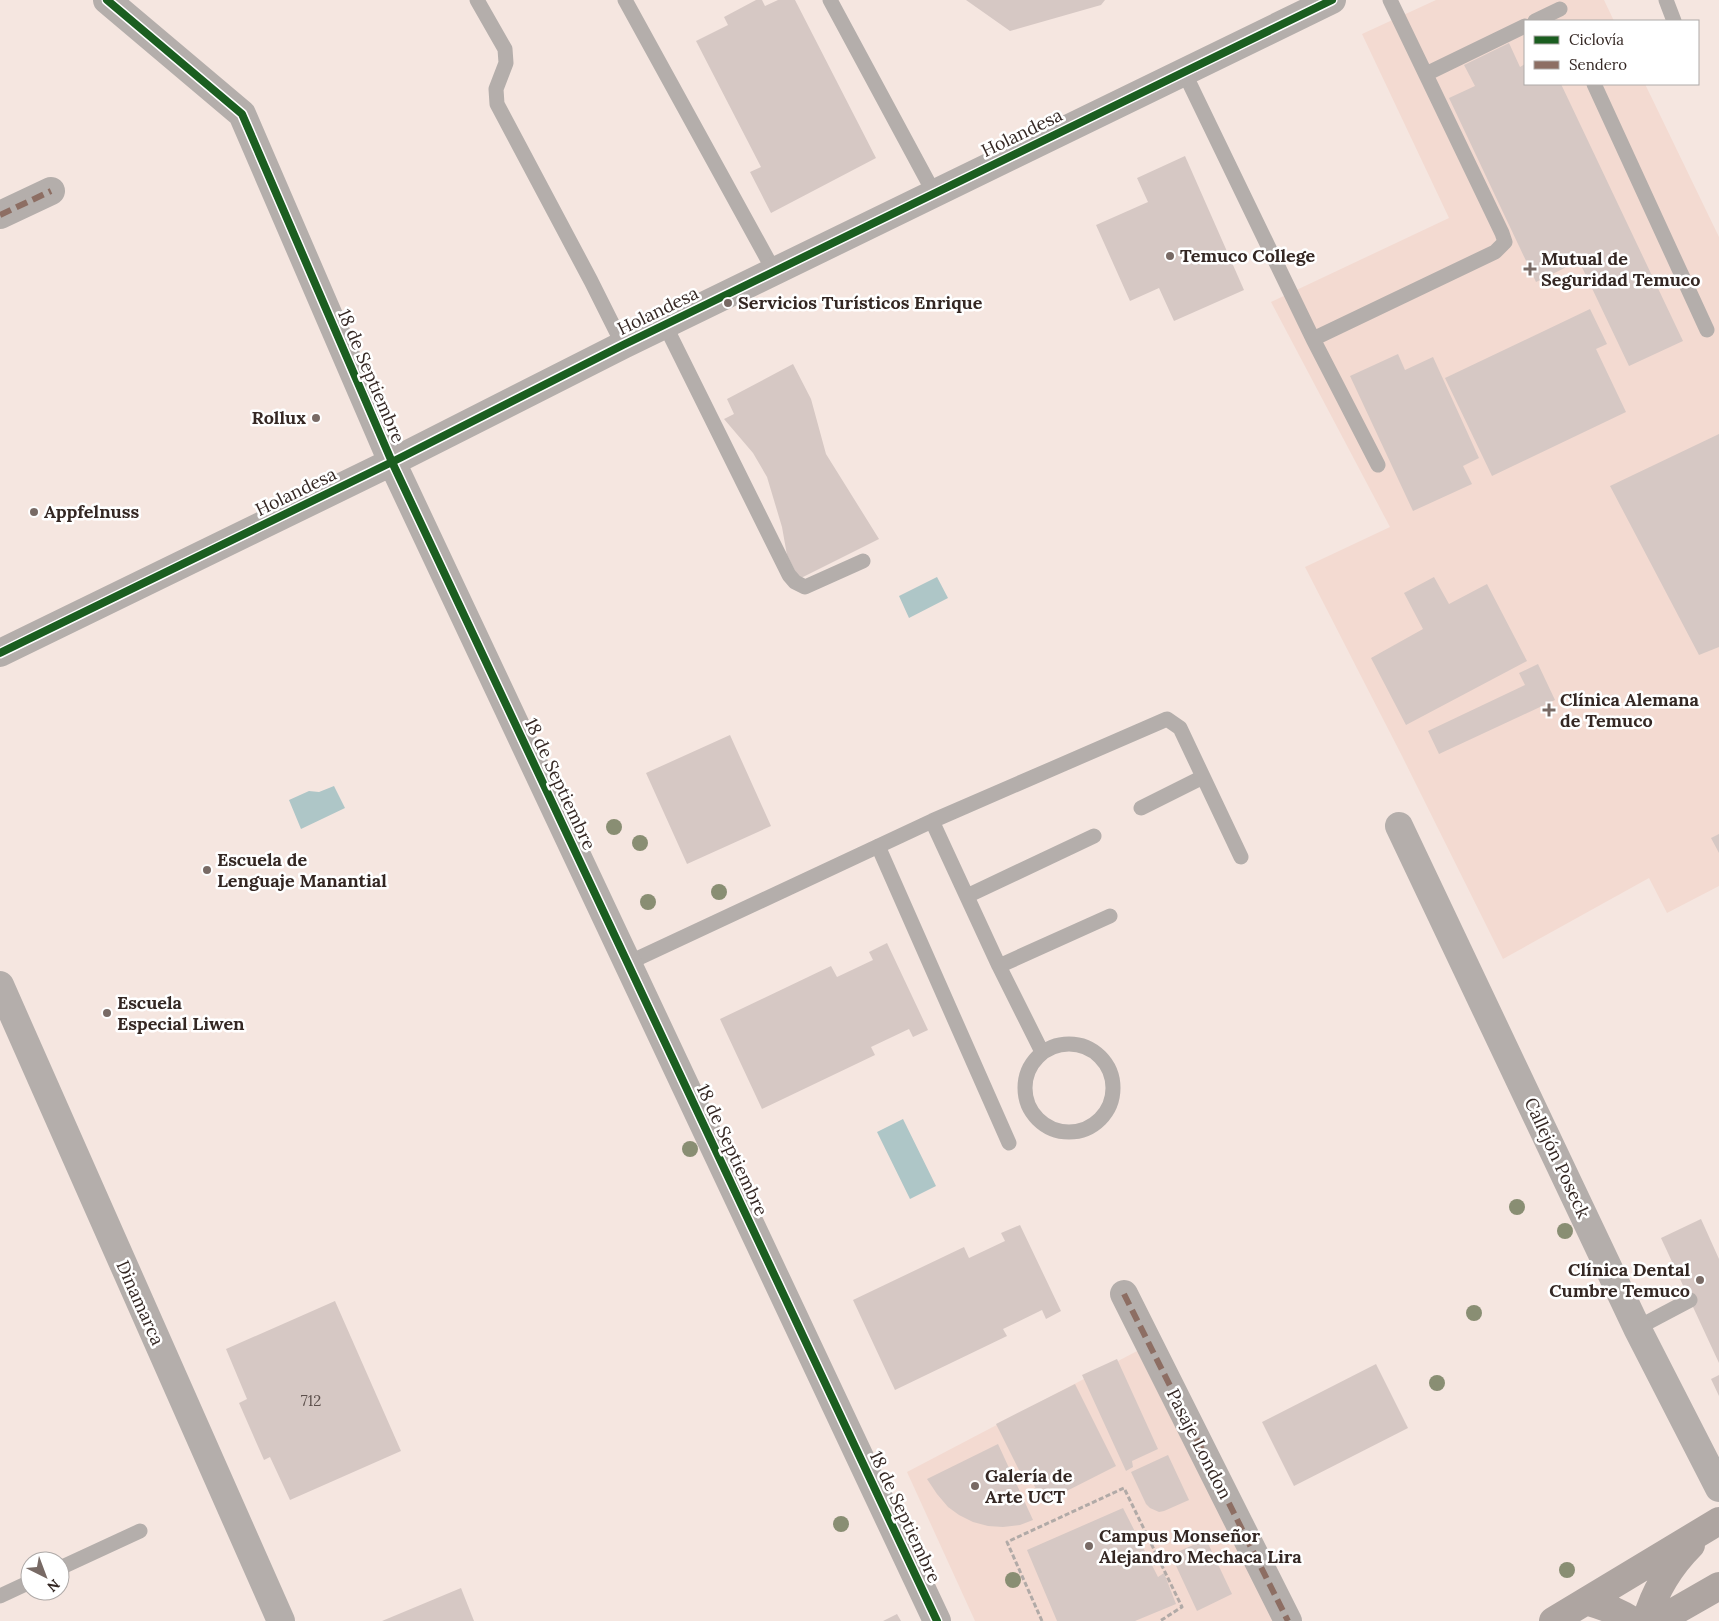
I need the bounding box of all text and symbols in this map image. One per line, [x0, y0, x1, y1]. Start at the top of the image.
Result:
legend [1524, 20, 1699, 85]
text: Ciclovía [1569, 30, 1624, 49]
text: Sendero [1569, 55, 1627, 74]
street label: Holandesa [977, 103, 1066, 162]
place label: Temuco College [1180, 244, 1316, 267]
place label: Mutual de Seguridad Temuco [1541, 247, 1700, 291]
marker: Temuco College [1164, 250, 1176, 262]
marker: Mutual de Seguridad Temuco [1523, 262, 1537, 276]
street label: Holandesa [613, 281, 702, 340]
place label: Servicios Turísticos Enrique [738, 291, 983, 314]
marker: Servicios Turísticos Enrique [722, 297, 734, 309]
street label: 18 de Septiembre [333, 305, 410, 446]
place label: Rollux [252, 406, 306, 429]
marker: Rollux [310, 412, 322, 424]
street label: Holandesa [251, 462, 340, 521]
place label: Appfelnuss [44, 500, 139, 523]
marker: Appfelnuss [28, 506, 40, 518]
place label: Clínica Alemana de Temuco [1560, 688, 1700, 732]
marker: Clínica Alemana de Temuco [1542, 703, 1556, 717]
street label: 18 de Septiembre [520, 714, 601, 854]
place label: Escuela de Lenguaje Manantial [217, 848, 387, 892]
marker: Escuela de Lenguaje Manantial [201, 864, 213, 876]
place label: Escuela Especial Liwen [117, 991, 245, 1035]
marker: Escuela Especial Liwen [101, 1007, 113, 1019]
street label: 18 de Septiembre [692, 1080, 773, 1220]
street label: Callejón Poseck [1519, 1094, 1596, 1222]
street label: Dinamarca [112, 1257, 169, 1349]
place label: Clínica Dental Cumbre Temuco [1549, 1258, 1690, 1302]
marker: Clínica Dental Cumbre Temuco [1694, 1274, 1706, 1286]
street label: Pasaje London [1162, 1385, 1237, 1503]
house number: 712 [301, 1391, 321, 1410]
street label: 18 de Septiembre [865, 1447, 946, 1587]
place label: Galería de Arte UCT [985, 1464, 1073, 1508]
marker: Galería de Arte UCT [969, 1480, 981, 1492]
place label: Campus Monseñor Alejandro Mechaca Lira [1099, 1524, 1302, 1568]
marker: Campus Monseñor Alejandro Mechaca Lira [1083, 1540, 1095, 1552]
north arrow [20, 1551, 70, 1601]
text: N [44, 1575, 64, 1596]

